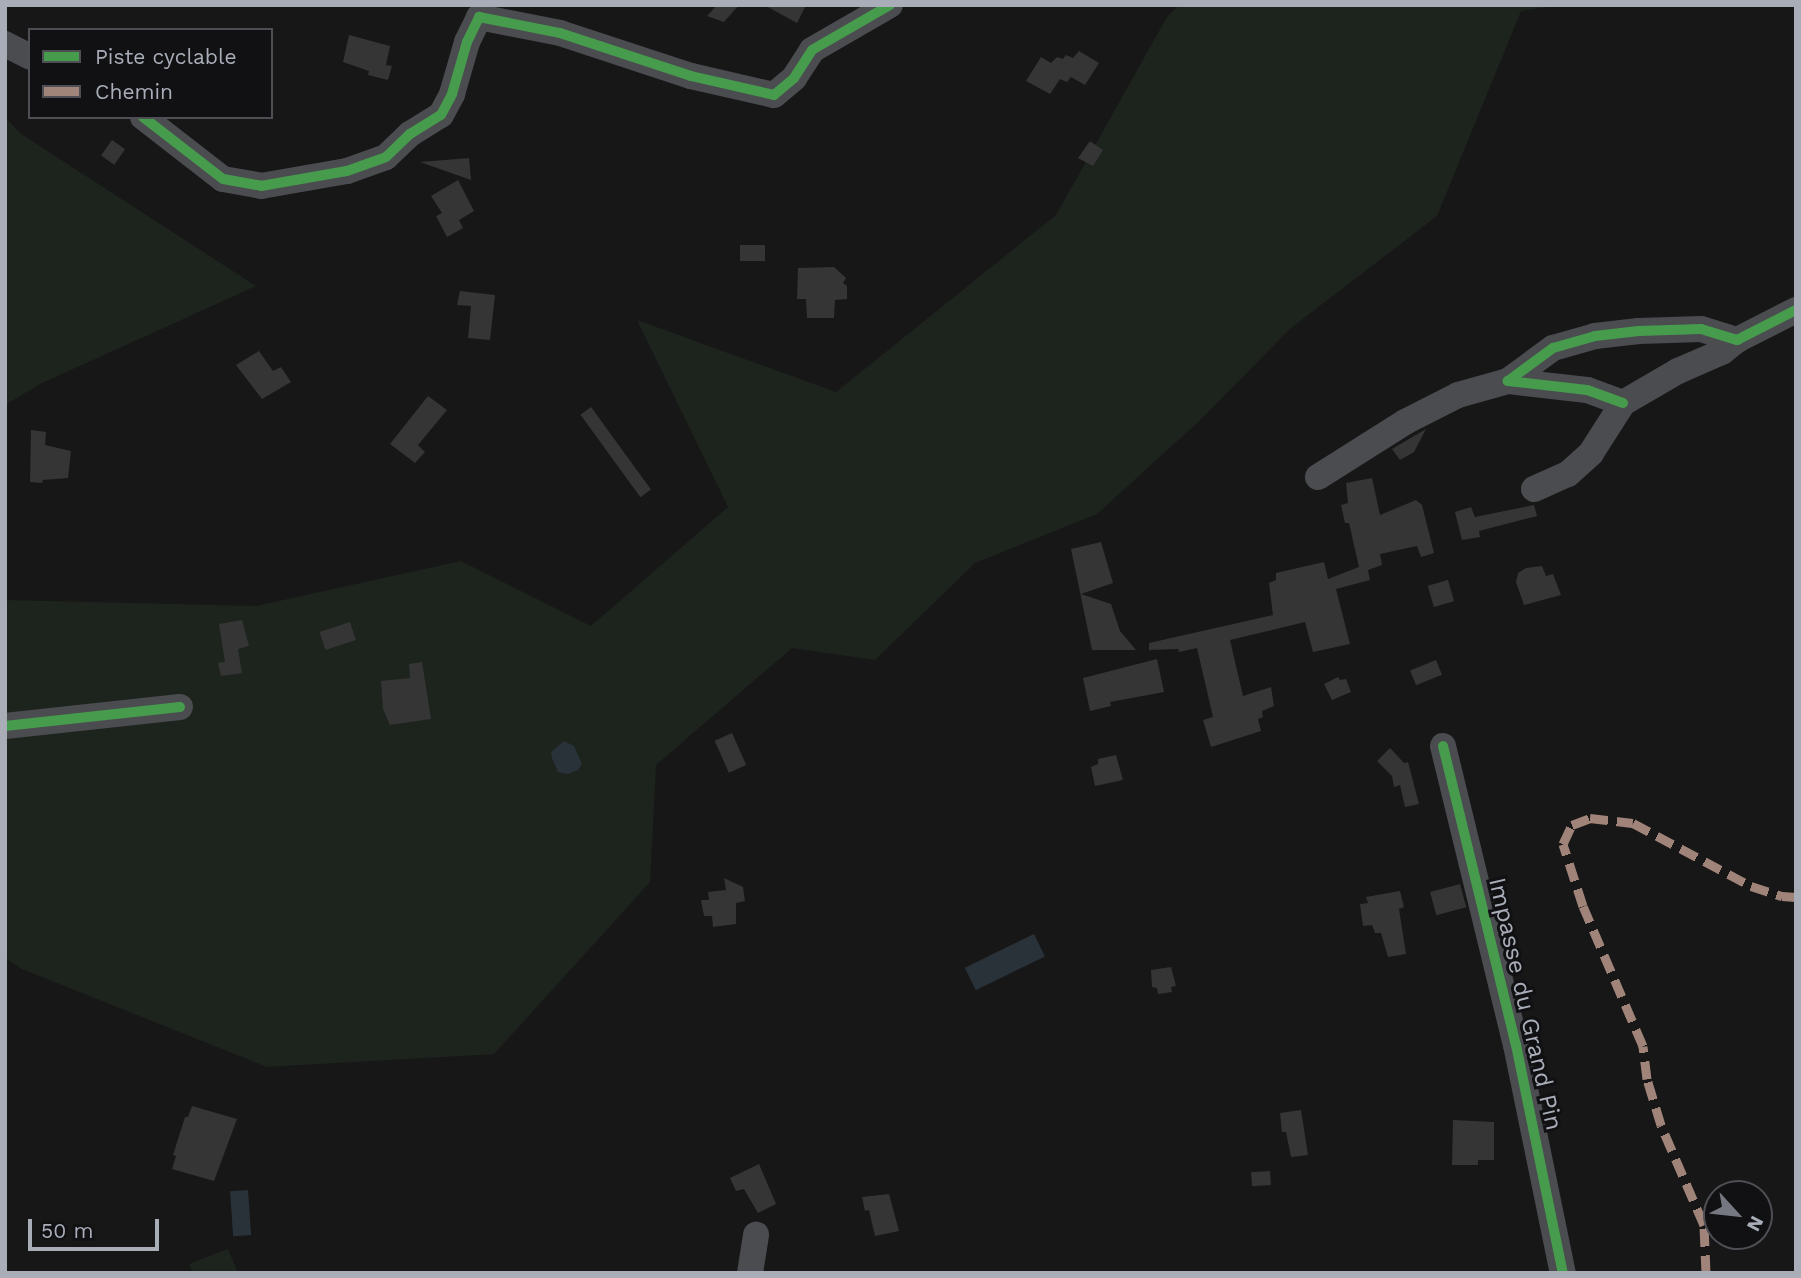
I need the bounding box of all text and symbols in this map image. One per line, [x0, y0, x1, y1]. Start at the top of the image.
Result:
legend [28, 28, 273, 119]
text: Piste cyclable [95, 44, 237, 69]
text: Chemin [95, 79, 173, 104]
street label: Impasse du Grand Pin [1482, 875, 1568, 1133]
north arrow [1703, 1180, 1773, 1250]
scale bar [32, 1204, 163, 1248]
text: N [1742, 1212, 1769, 1235]
text: 50 m [41, 1218, 93, 1243]

